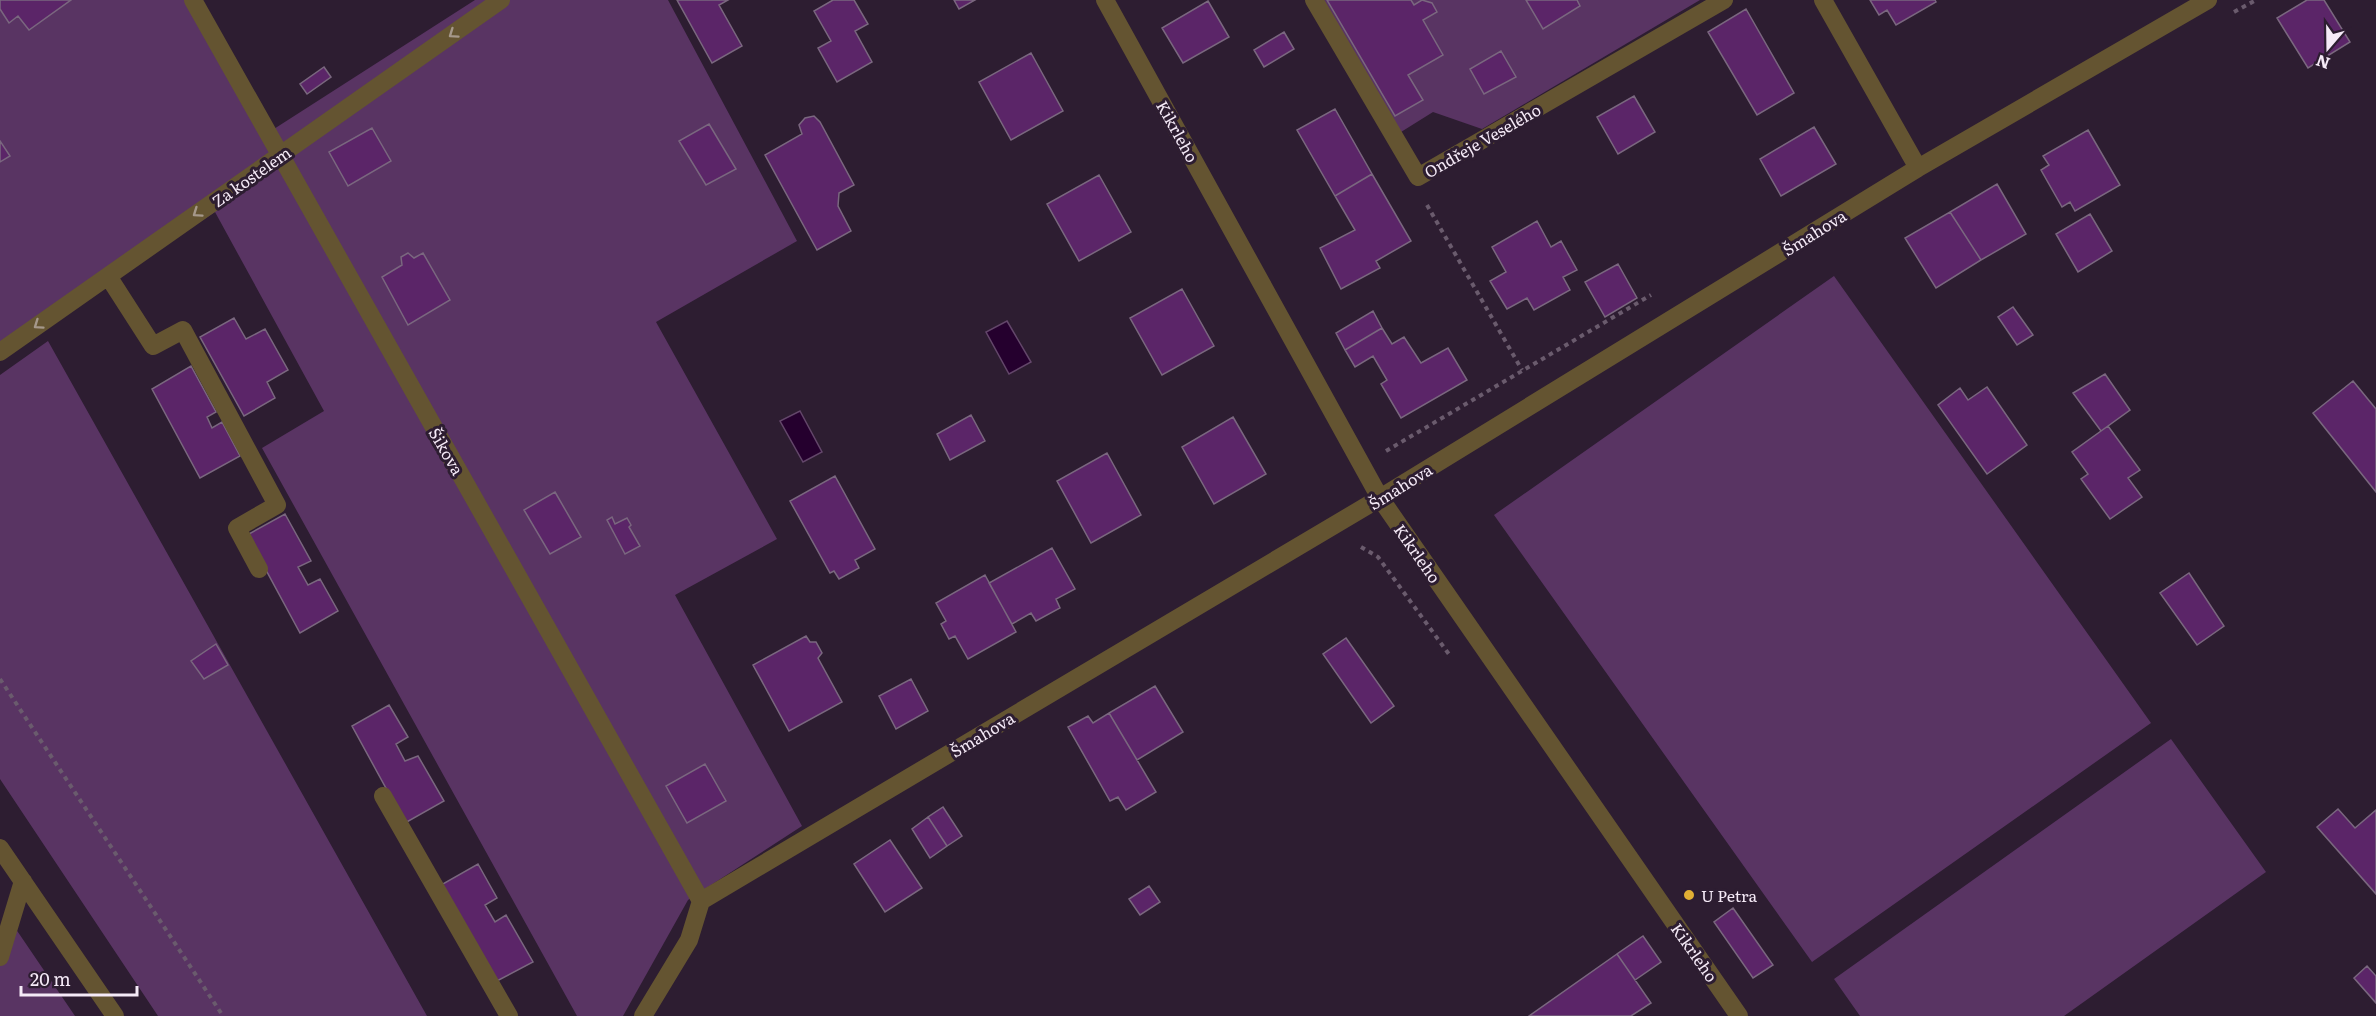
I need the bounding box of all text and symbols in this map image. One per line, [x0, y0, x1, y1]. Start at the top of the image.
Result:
north arrow [2298, 18, 2358, 78]
one-way arrow [449, 27, 460, 38]
text: N [2312, 49, 2333, 77]
street label: Kikrleho [1151, 96, 1205, 166]
street label: Ondřeje Veselého [1419, 97, 1545, 183]
street label: Za kostelem [207, 140, 296, 212]
street label: Šmahova [1777, 203, 1851, 261]
one-way arrow [193, 206, 204, 217]
one-way arrow [33, 318, 44, 329]
street label: Šikova [424, 423, 470, 480]
street label: Šmahova [1363, 457, 1437, 515]
street label: Kikrleho [1389, 518, 1447, 588]
street label: Šmahova [945, 705, 1019, 763]
place label: U Petra [1701, 883, 1758, 907]
marker: U Petra [1682, 888, 1696, 902]
street label: Kikrleho [1666, 917, 1724, 987]
scale bar [21, 959, 136, 997]
text: 20 m [30, 965, 71, 992]

